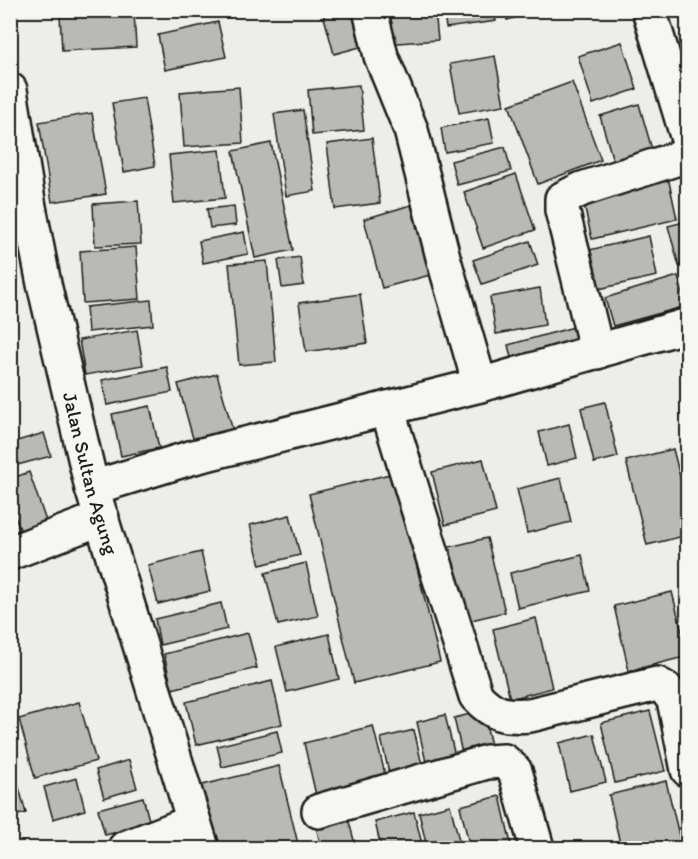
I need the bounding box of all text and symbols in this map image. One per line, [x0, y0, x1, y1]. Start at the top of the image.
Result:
street label: Jalan Sultan Agung [58, 390, 124, 558]

